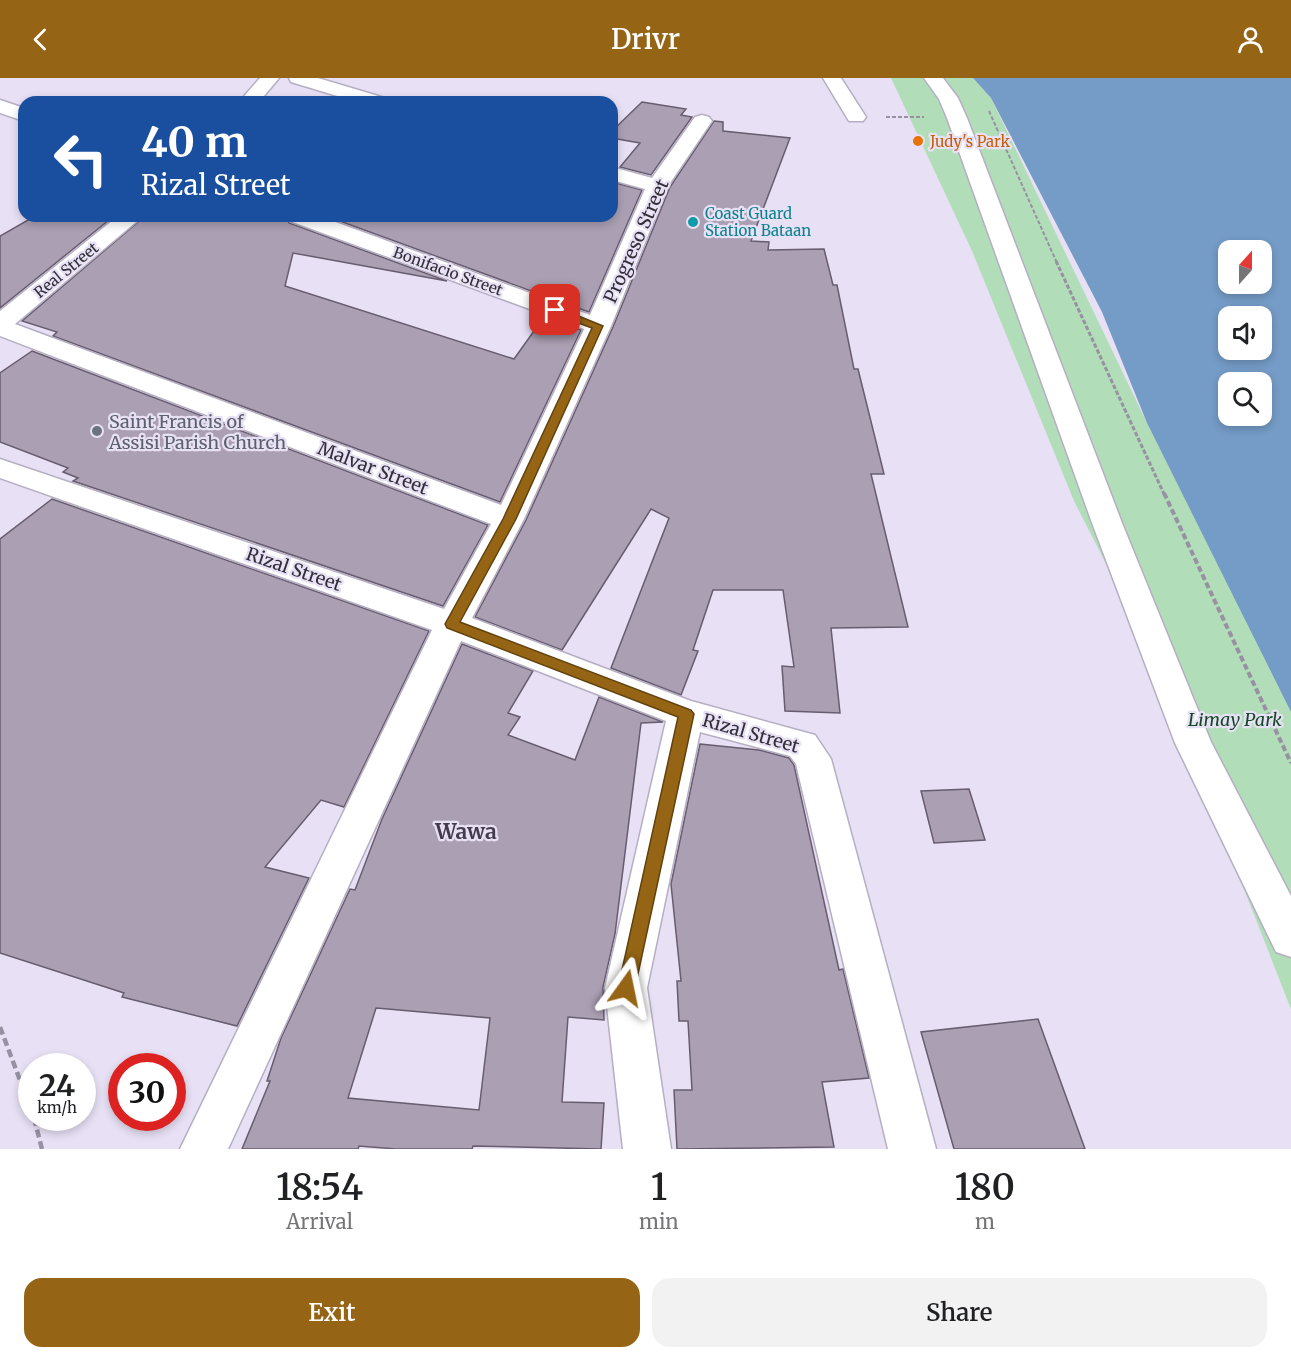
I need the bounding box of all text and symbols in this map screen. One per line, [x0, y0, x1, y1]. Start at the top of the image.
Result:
text: Drivr [611, 22, 680, 56]
icon: back [24, 23, 57, 56]
icon: person [1234, 23, 1267, 56]
text: 40 m [141, 116, 247, 168]
icon: left [42, 120, 120, 198]
place label: Judy's Park [929, 132, 1010, 151]
marker: Judy's Park [911, 134, 925, 148]
text: Rizal Street [141, 168, 291, 202]
street label: Progreso Street [598, 176, 674, 306]
place label: Coast Guard Station Bataan [705, 204, 811, 240]
marker: Coast Guard Station Bataan [686, 215, 700, 229]
street label: Real Street [30, 238, 102, 302]
north arrow [1218, 240, 1272, 294]
map controls [1218, 240, 1272, 426]
street label: Bonifacio Street [391, 242, 506, 300]
pin [529, 284, 580, 335]
icon: arrive [538, 293, 571, 326]
button: sound [1218, 306, 1272, 360]
button: search [1218, 372, 1272, 426]
place label: Saint Francis of Assisi Parish Church [108, 410, 286, 454]
marker: Saint Francis of Assisi Parish Church [90, 424, 104, 438]
street label: Malvar Street [314, 436, 432, 500]
street label: Rizal Street [243, 542, 345, 596]
street label: Rizal Street [700, 708, 802, 758]
park label: Limay Park [1188, 708, 1282, 731]
district label: Wawa [434, 818, 497, 845]
position arrow [594, 956, 658, 1020]
speed limit sign: 30 [108, 1053, 186, 1131]
text: 24 [39, 1066, 75, 1104]
text: km/h [37, 1098, 77, 1117]
text: 18:54 [276, 1165, 363, 1210]
text: 1 [651, 1165, 667, 1210]
text: 180 [955, 1165, 1015, 1210]
text: Arrival [286, 1209, 353, 1234]
text: min [639, 1209, 679, 1234]
text: m [975, 1209, 995, 1234]
button: Exit [24, 1278, 640, 1347]
button: Share [652, 1278, 1267, 1347]

